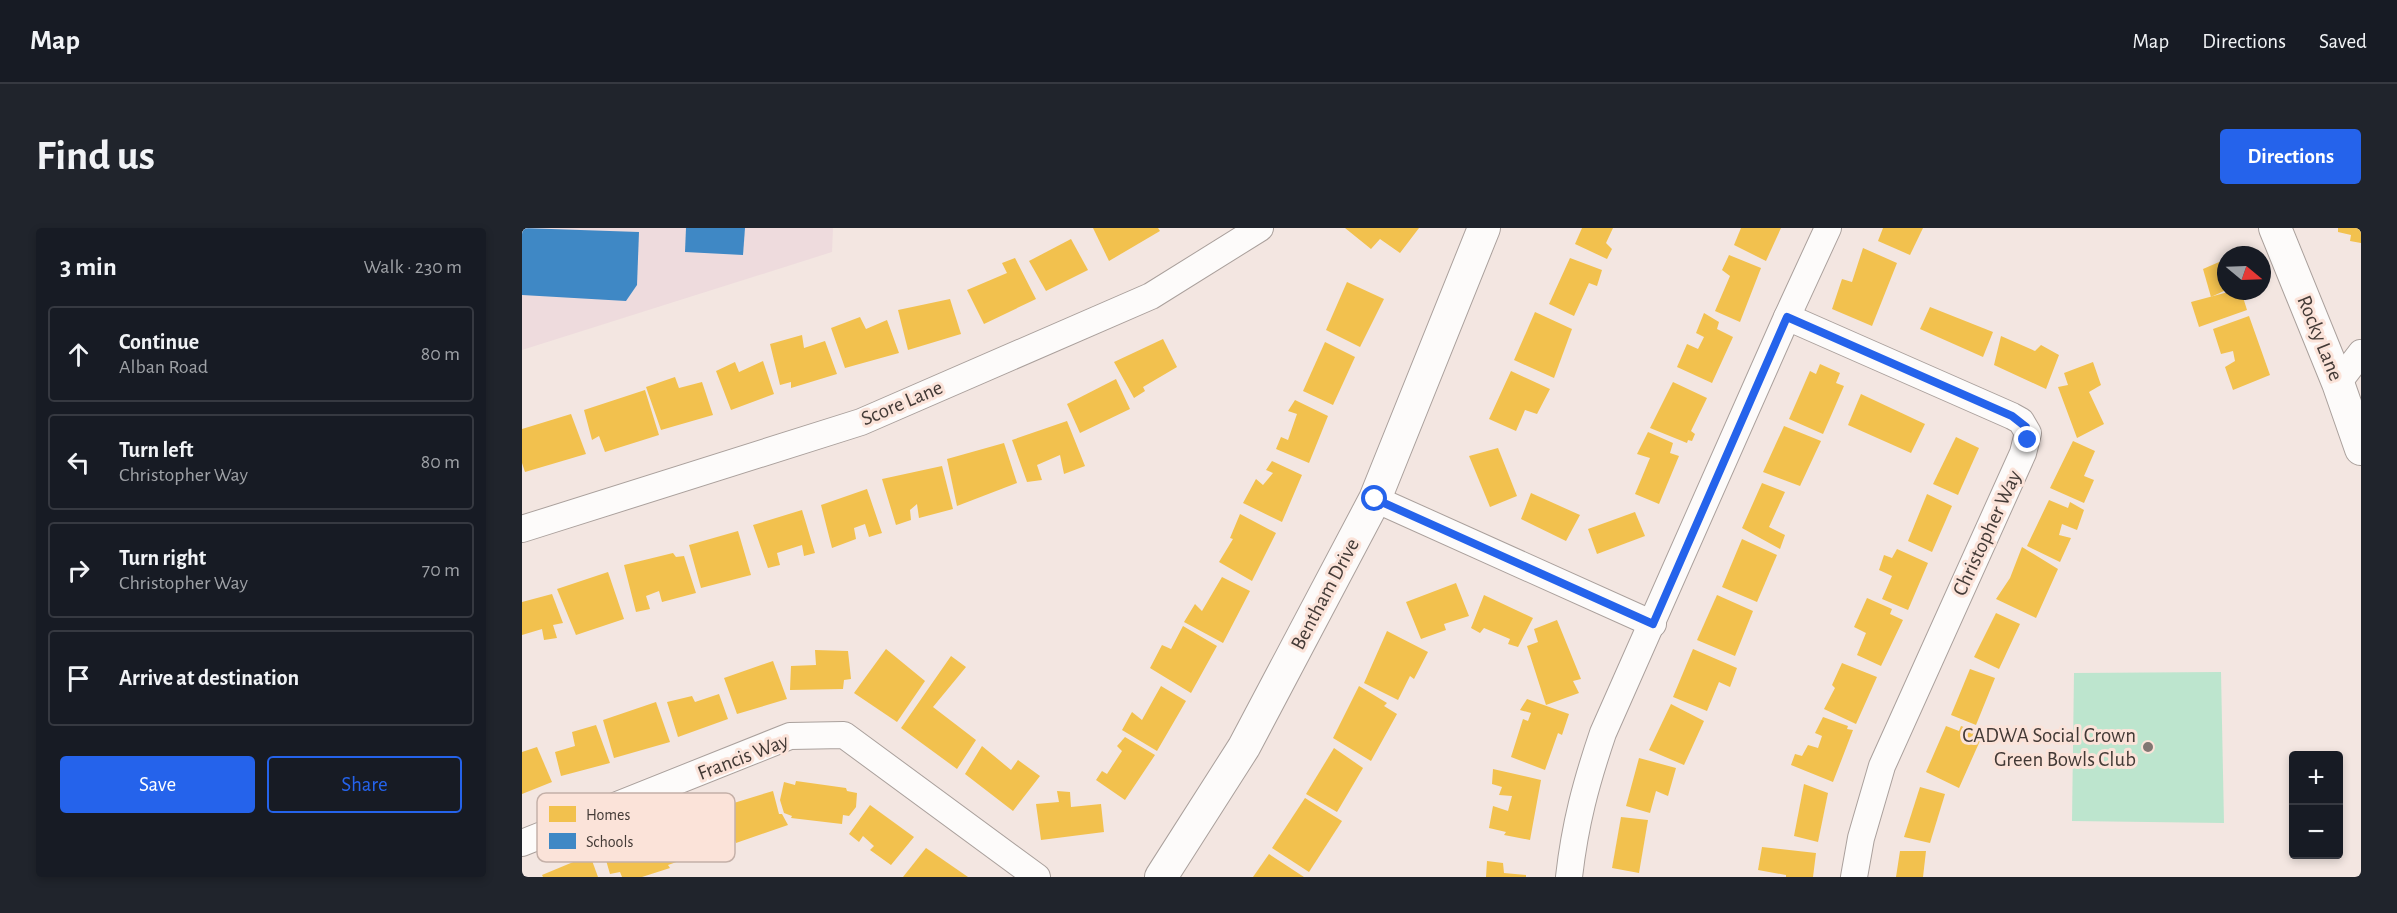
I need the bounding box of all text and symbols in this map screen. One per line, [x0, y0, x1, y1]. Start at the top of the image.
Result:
text: Map [30, 27, 80, 55]
text: Map [2133, 31, 2169, 52]
text: Directions [2202, 31, 2286, 52]
text: Saved [2319, 31, 2367, 52]
button: Directions [2220, 129, 2361, 184]
text: Find us [36, 135, 155, 177]
north arrow [2217, 246, 2271, 300]
text: 3 min [60, 254, 117, 280]
text: Walk · 230 m [364, 257, 462, 277]
street label: Rocky Lane [2293, 292, 2347, 384]
text: Continue [119, 331, 199, 353]
icon: ahead [62, 338, 95, 371]
text: 80 m [421, 344, 460, 364]
text: Alban Road [119, 357, 208, 377]
street label: Score Lane [858, 376, 946, 430]
route end [2014, 426, 2040, 452]
text: Turn left [119, 439, 193, 461]
icon: left [62, 446, 95, 479]
text: 80 m [421, 452, 460, 472]
text: Christopher Way [119, 465, 248, 485]
street label: Christopher Way [1949, 467, 2025, 599]
route start [1361, 485, 1387, 511]
street label: Bentham Drive [1287, 535, 1363, 653]
text: Turn right [119, 547, 206, 569]
icon: right [62, 554, 95, 587]
text: 70 m [422, 560, 460, 580]
text: Christopher Way [119, 573, 248, 593]
icon: arrive [62, 662, 95, 695]
text: Arrive at destination [119, 667, 299, 689]
place label: CADWA Social Crown Green Bowls Club [1962, 725, 2136, 770]
street label: Francis Way [695, 730, 791, 784]
marker: CADWA Social Crown Green Bowls Club [2141, 740, 2155, 754]
map controls [2289, 751, 2343, 859]
button: + [2289, 751, 2343, 805]
button: Save [60, 756, 255, 813]
button: Share [267, 756, 462, 813]
legend [537, 793, 735, 862]
button: − [2289, 805, 2343, 859]
text: Homes [586, 807, 630, 823]
text: Schools [586, 834, 633, 850]

